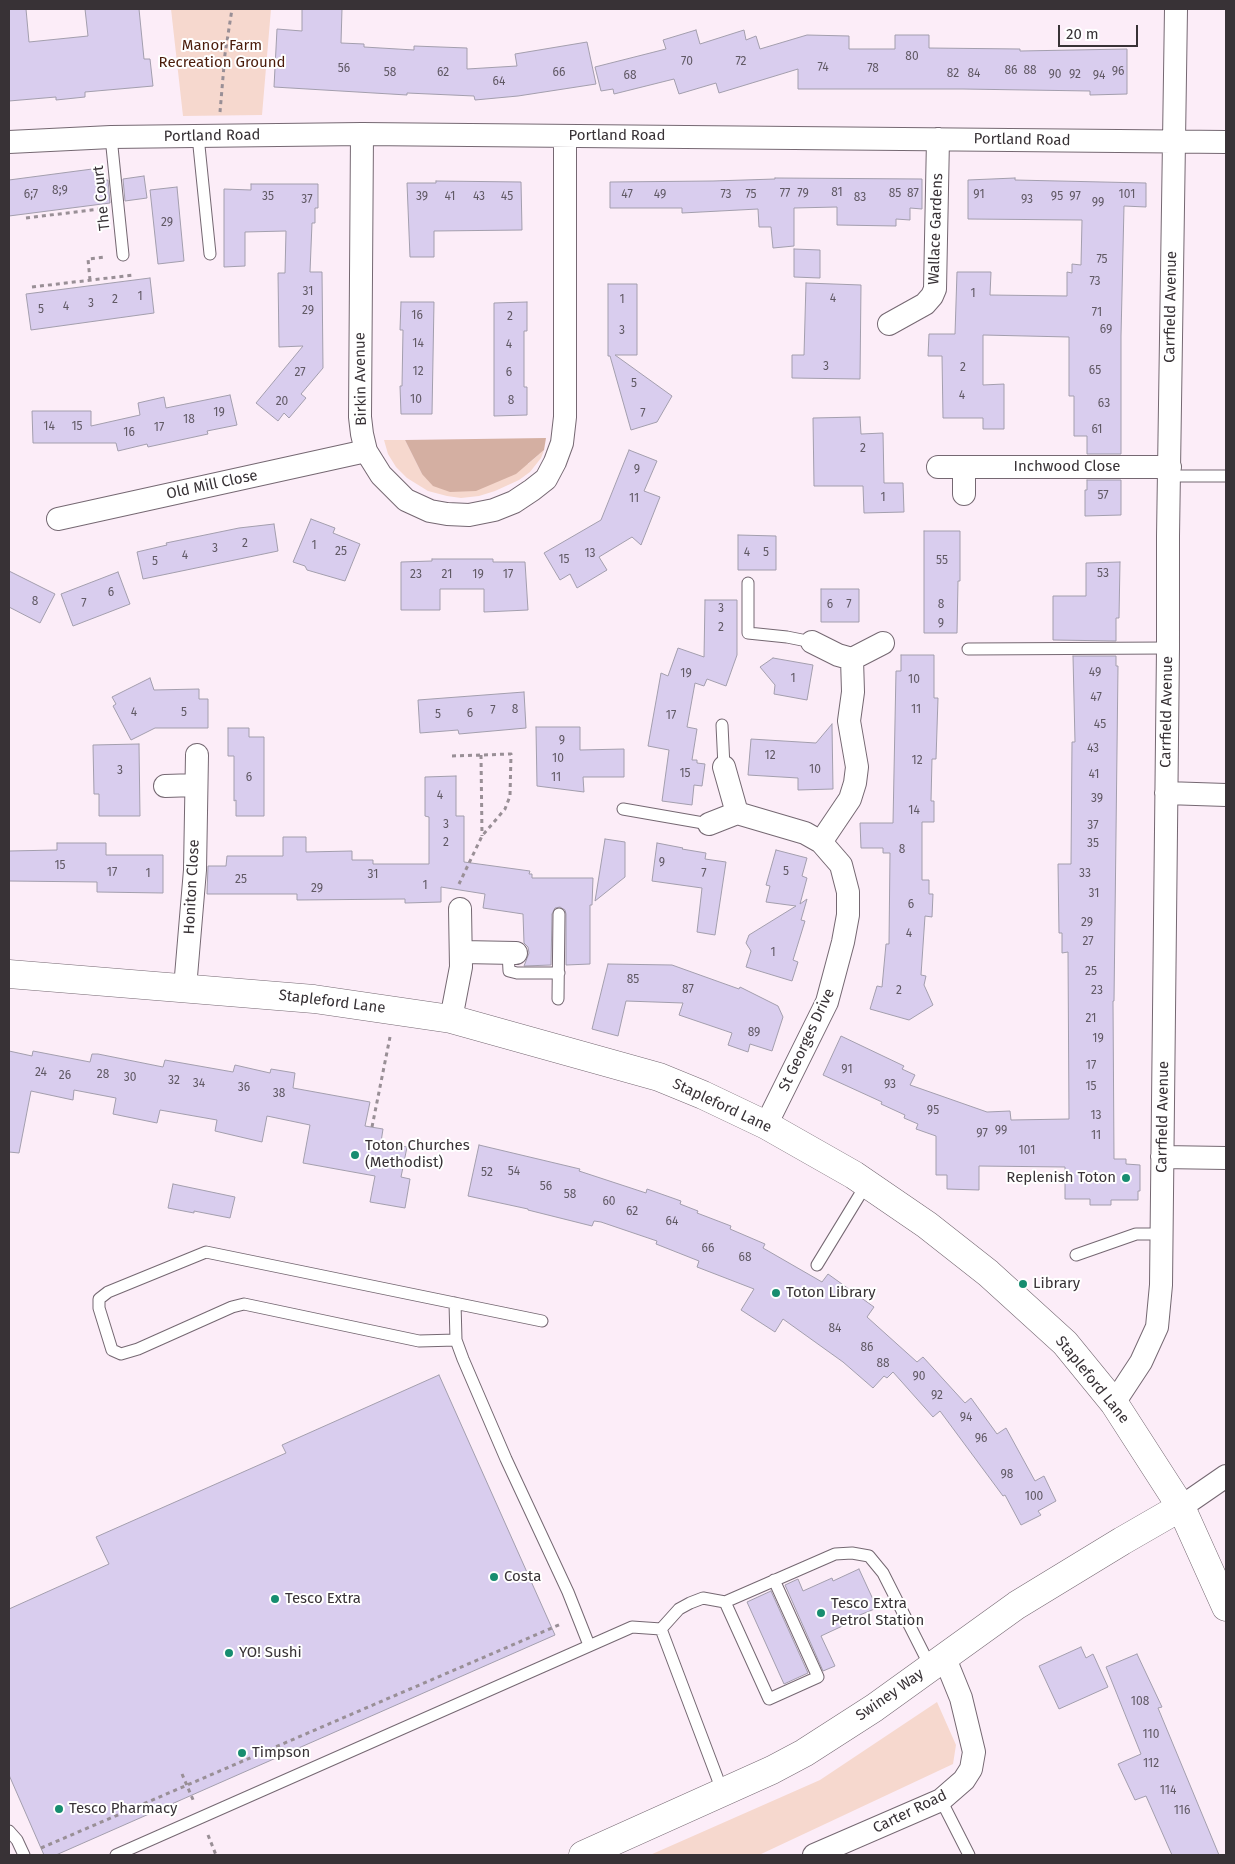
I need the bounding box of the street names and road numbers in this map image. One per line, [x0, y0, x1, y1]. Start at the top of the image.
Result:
street label: Portland Road [163, 126, 261, 146]
street label: Portland Road [569, 127, 665, 145]
street label: Portland Road [973, 130, 1071, 150]
street label: The Court [90, 164, 114, 232]
street label: Wallace Gardens [925, 173, 947, 285]
street label: Carrfield Avenue [1161, 251, 1181, 363]
street label: Birkin Avenue [351, 332, 371, 426]
street label: Inchwood Close [1014, 458, 1120, 476]
street label: Old Mill Close [165, 467, 259, 503]
street label: Carrfield Avenue [1157, 656, 1177, 768]
street label: Honiton Close [181, 839, 203, 935]
street label: St Georges Drive [775, 986, 839, 1094]
street label: Stapleford Lane [278, 987, 386, 1017]
street label: Carrfield Avenue [1153, 1061, 1173, 1173]
street label: Stapleford Lane [670, 1075, 774, 1137]
street label: Stapleford Lane [1051, 1333, 1133, 1427]
street label: Swiney Way [853, 1665, 927, 1725]
street label: Carter Road [870, 1786, 950, 1838]

